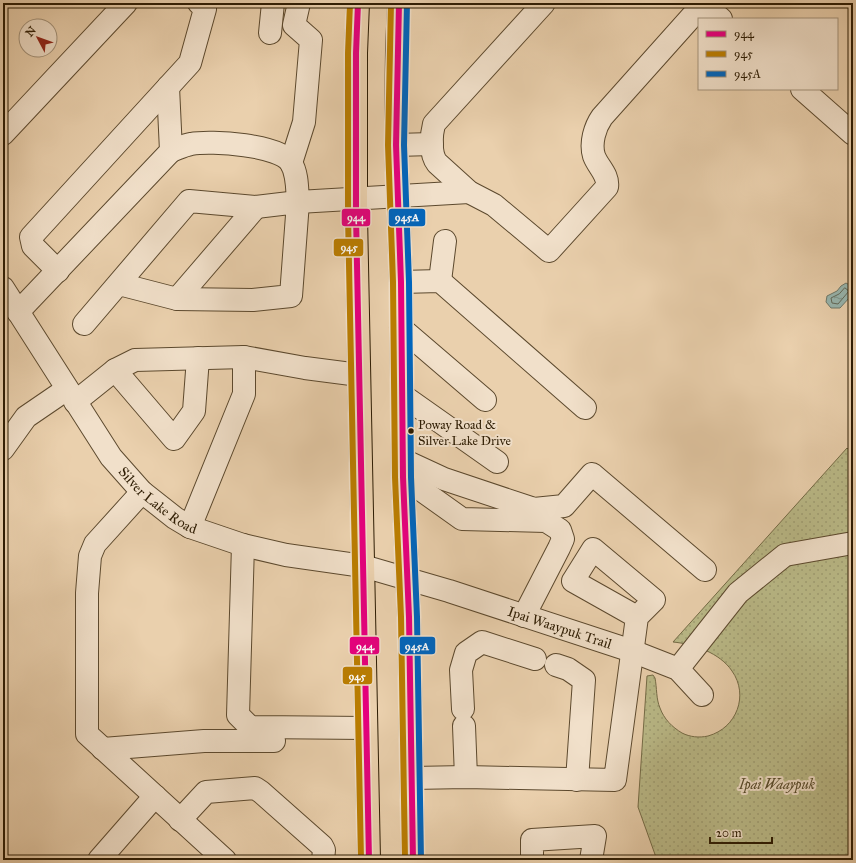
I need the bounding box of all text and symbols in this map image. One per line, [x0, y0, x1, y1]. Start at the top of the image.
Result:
north arrow [18, 18, 58, 58]
legend [698, 18, 838, 90]
text: N [23, 23, 39, 40]
text: 944 [734, 27, 754, 41]
text: 945 [734, 47, 753, 61]
text: 945A [734, 67, 761, 81]
line badge: 944 [341, 208, 371, 227]
line badge: 945A [388, 208, 426, 227]
text: 944 [347, 211, 366, 225]
text: 945A [395, 211, 420, 225]
line badge: 945 [333, 238, 364, 257]
text: 945 [340, 241, 358, 255]
place label: Poway Road & Silver Lake Drive [418, 417, 511, 449]
marker: Poway Road & Silver Lake Drive [406, 426, 416, 436]
street label: Silver Lake Road [115, 463, 199, 538]
street label: Ipai Waaypuk Trail [506, 603, 614, 653]
line badge: 944 [349, 636, 380, 655]
line badge: 945A [399, 636, 436, 655]
text: 944 [356, 640, 375, 654]
text: 945A [405, 640, 430, 654]
line badge: 945 [342, 666, 373, 685]
text: 945 [348, 670, 366, 684]
park label: Ipai Waaypuk [738, 776, 816, 794]
scale bar [710, 819, 772, 845]
text: 20 m [716, 826, 742, 840]

